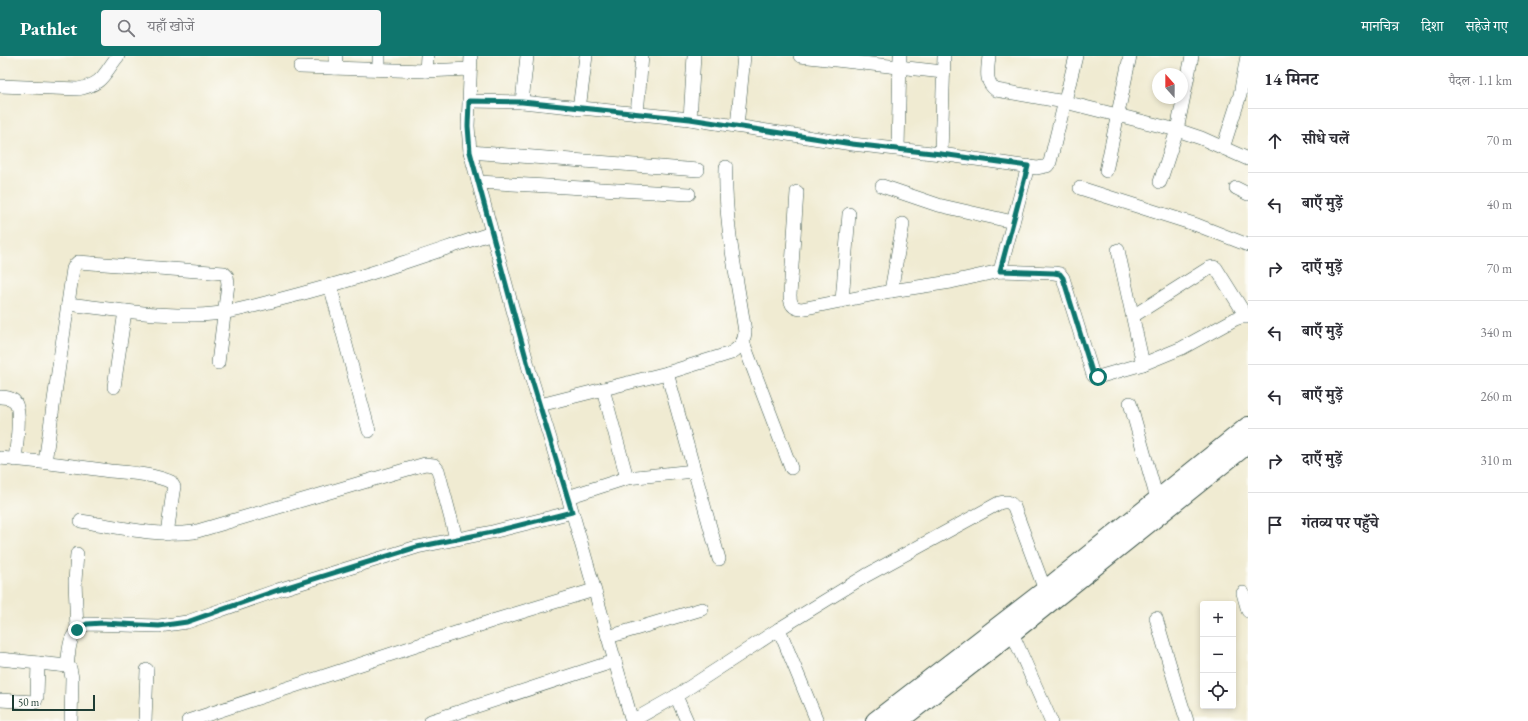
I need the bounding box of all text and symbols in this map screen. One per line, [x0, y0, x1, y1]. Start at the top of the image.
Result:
search box [101, 10, 381, 46]
text: Pathlet [20, 16, 77, 41]
text: यहाँ खोजें [147, 16, 194, 35]
icon: search [115, 17, 137, 39]
text: मानचित्र [1361, 17, 1399, 35]
text: दिशा [1421, 17, 1443, 35]
text: सहेजे गए [1465, 17, 1508, 35]
north arrow [1152, 68, 1188, 104]
text: 14 मिनट [1264, 68, 1318, 90]
text: पैदल · 1.1 km [1449, 72, 1512, 89]
text: सीधे चलें [1302, 129, 1349, 148]
icon: ahead [1264, 130, 1286, 152]
text: 70 m [1487, 132, 1512, 149]
text: बाएँ मुड़ें [1302, 193, 1343, 212]
icon: left [1264, 194, 1286, 216]
text: 40 m [1487, 196, 1512, 213]
text: दाएँ मुड़ें [1302, 257, 1342, 276]
icon: right [1264, 258, 1286, 280]
text: 70 m [1487, 260, 1512, 277]
text: बाएँ मुड़ें [1302, 321, 1343, 340]
icon: left [1264, 322, 1286, 344]
text: 340 m [1481, 324, 1512, 341]
route start [1089, 368, 1107, 386]
text: बाएँ मुड़ें [1302, 385, 1343, 404]
icon: left [1264, 386, 1286, 408]
text: 260 m [1481, 388, 1512, 405]
text: दाएँ मुड़ें [1302, 449, 1342, 468]
icon: right [1264, 450, 1286, 472]
text: 310 m [1481, 452, 1512, 469]
text: गंतव्य पर पहुँचे [1302, 513, 1379, 532]
icon: arrive [1264, 514, 1286, 536]
map controls [1200, 601, 1236, 709]
button: + [1200, 601, 1236, 637]
route end [68, 621, 86, 639]
button: − [1200, 637, 1236, 673]
button: locate [1200, 673, 1236, 709]
scale bar [12, 693, 95, 712]
text: 50 m [18, 695, 39, 709]

